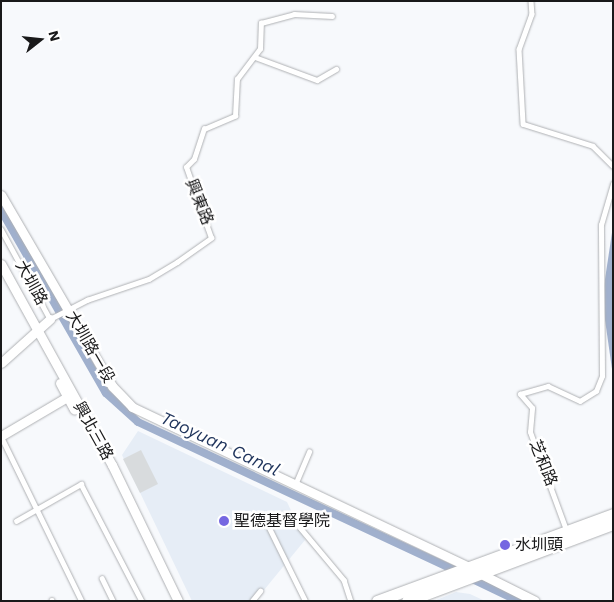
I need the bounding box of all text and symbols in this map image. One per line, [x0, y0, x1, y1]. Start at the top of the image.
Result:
north arrow [15, 15, 65, 65]
text: N [45, 29, 64, 43]
street label: 興東路 [181, 176, 217, 228]
street label: 大圳路 [11, 257, 51, 309]
street label: 大圳路一段 [62, 308, 118, 386]
street label: 興北三路 [69, 398, 117, 464]
water label: Taoyuan Canal [157, 407, 283, 481]
street label: 芝和路 [525, 437, 561, 489]
place label: 聖德基督學院 [234, 511, 330, 531]
marker: 聖德基督學院 [218, 515, 230, 527]
place label: 水圳頭 [515, 535, 563, 555]
marker: 水圳頭 [499, 539, 511, 551]

